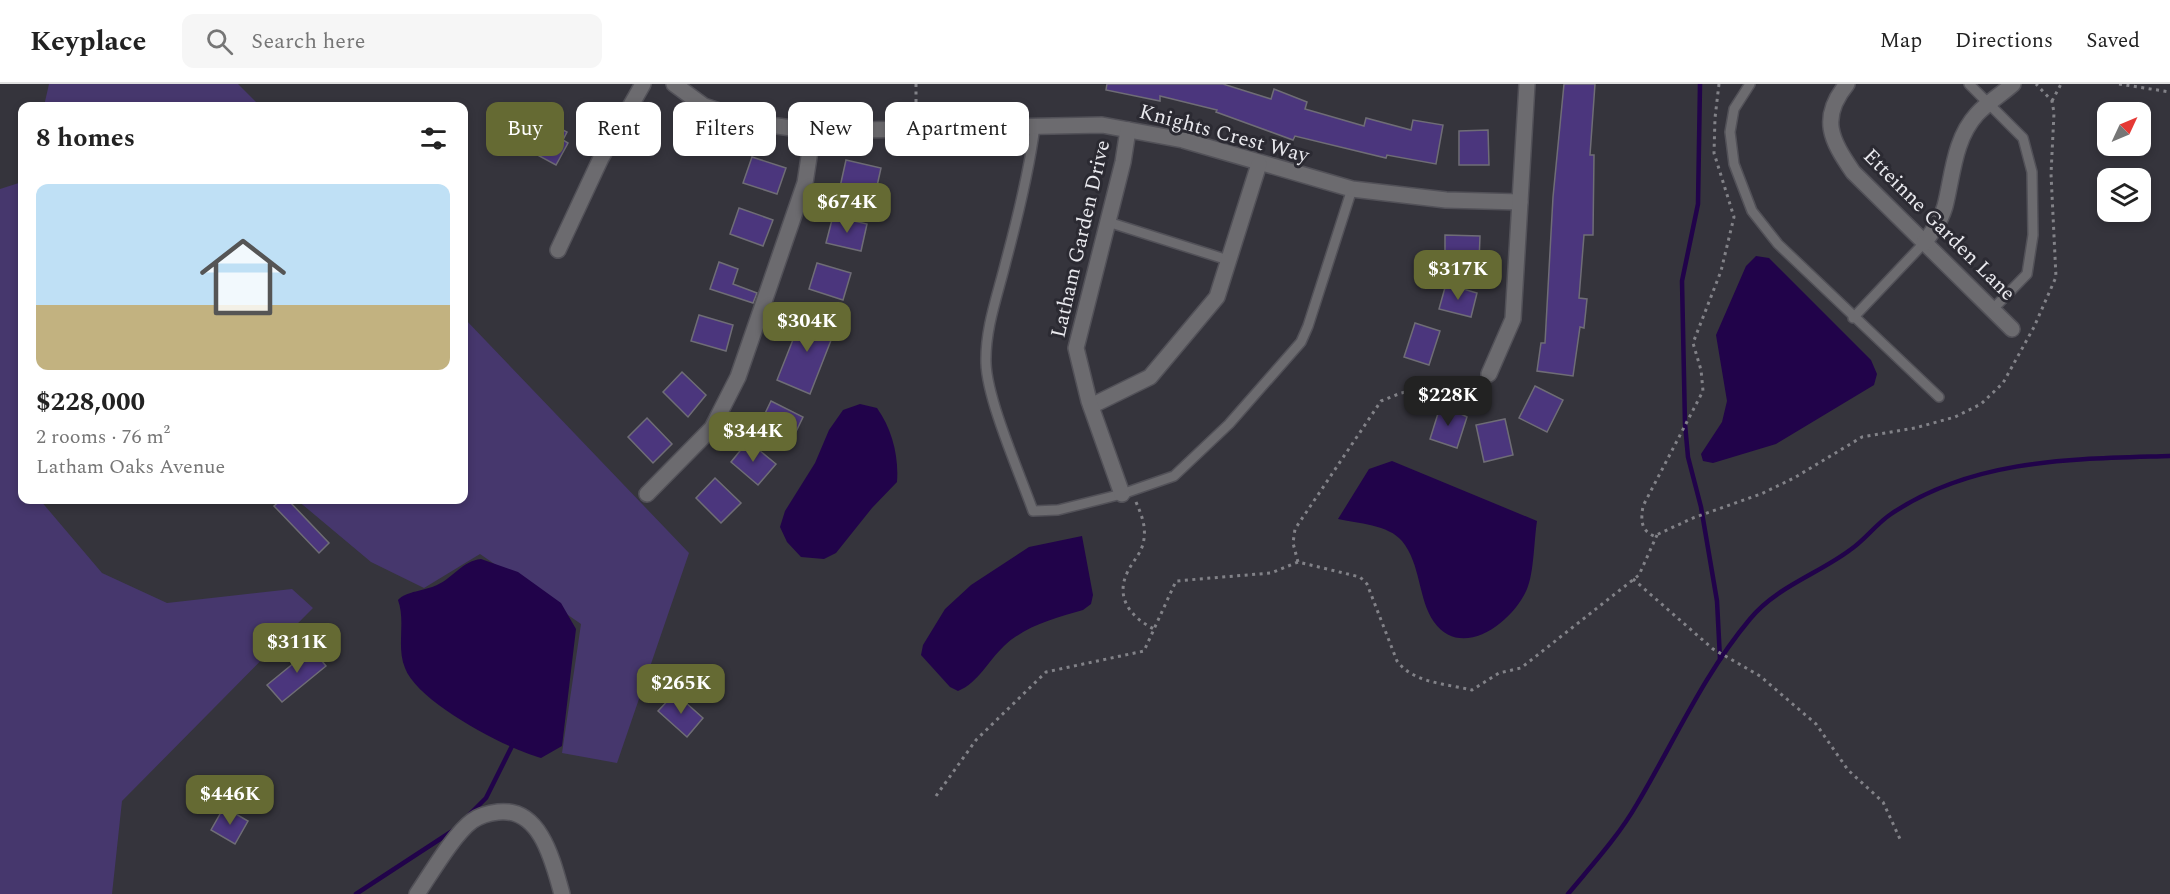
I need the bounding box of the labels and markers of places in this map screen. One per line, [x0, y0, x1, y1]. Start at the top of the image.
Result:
pin: $674K [805, 183, 889, 234]
pin: $317K [1416, 250, 1500, 301]
pin: $304K [765, 302, 849, 353]
pin: $228K [1406, 376, 1490, 427]
pin: $344K [711, 412, 795, 463]
pin: $311K [255, 623, 339, 674]
pin: $265K [639, 664, 723, 715]
pin: $446K [188, 775, 272, 826]

